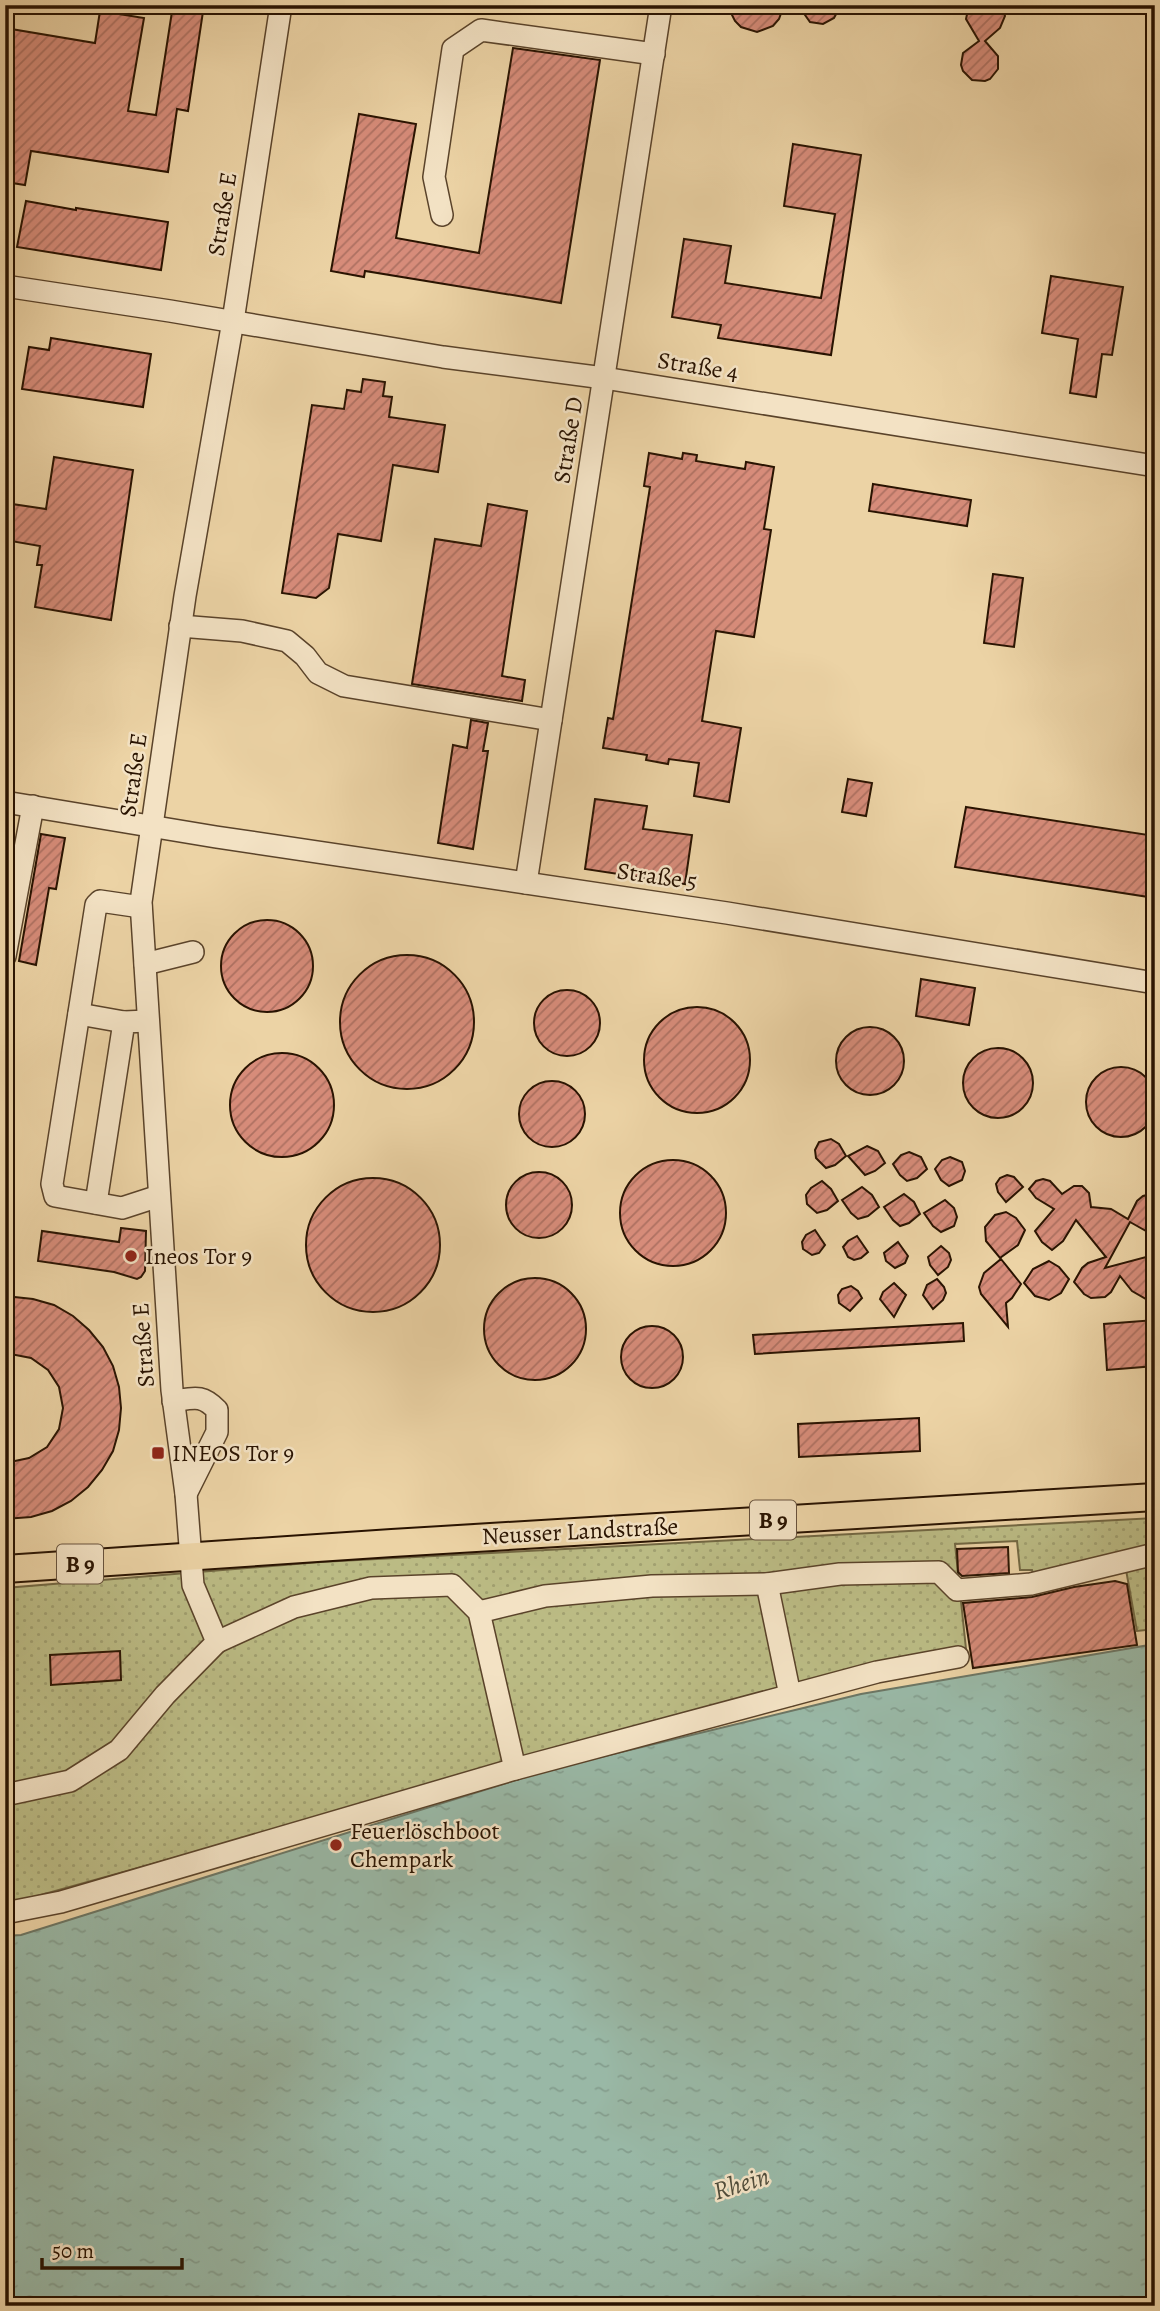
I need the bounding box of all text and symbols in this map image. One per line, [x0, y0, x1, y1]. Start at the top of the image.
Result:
street label: Straße E [200, 170, 244, 258]
street label: Straße 4 [655, 344, 741, 388]
street label: Straße D [545, 394, 591, 486]
street label: Straße E [111, 731, 155, 819]
street label: Straße 5 [615, 855, 699, 897]
place label: Ineos Tor 9 [145, 1240, 252, 1272]
marker: Ineos Tor 9 [123, 1248, 139, 1264]
street label: Straße E [124, 1302, 162, 1388]
place label: INEOS Tor 9 [172, 1437, 294, 1469]
marker: INEOS Tor 9 [150, 1445, 166, 1461]
road number: B 9 [750, 1500, 796, 1540]
street label: Neusser Landstraße [481, 1510, 679, 1552]
road number: B 9 [57, 1544, 103, 1583]
place label: Feuerlöschboot Chempark [350, 1815, 499, 1875]
marker: Feuerlöschboot Chempark [328, 1837, 344, 1853]
water label: Rhein [709, 2158, 773, 2209]
scale bar [42, 2227, 182, 2271]
text: 50 m [52, 2237, 94, 2265]

